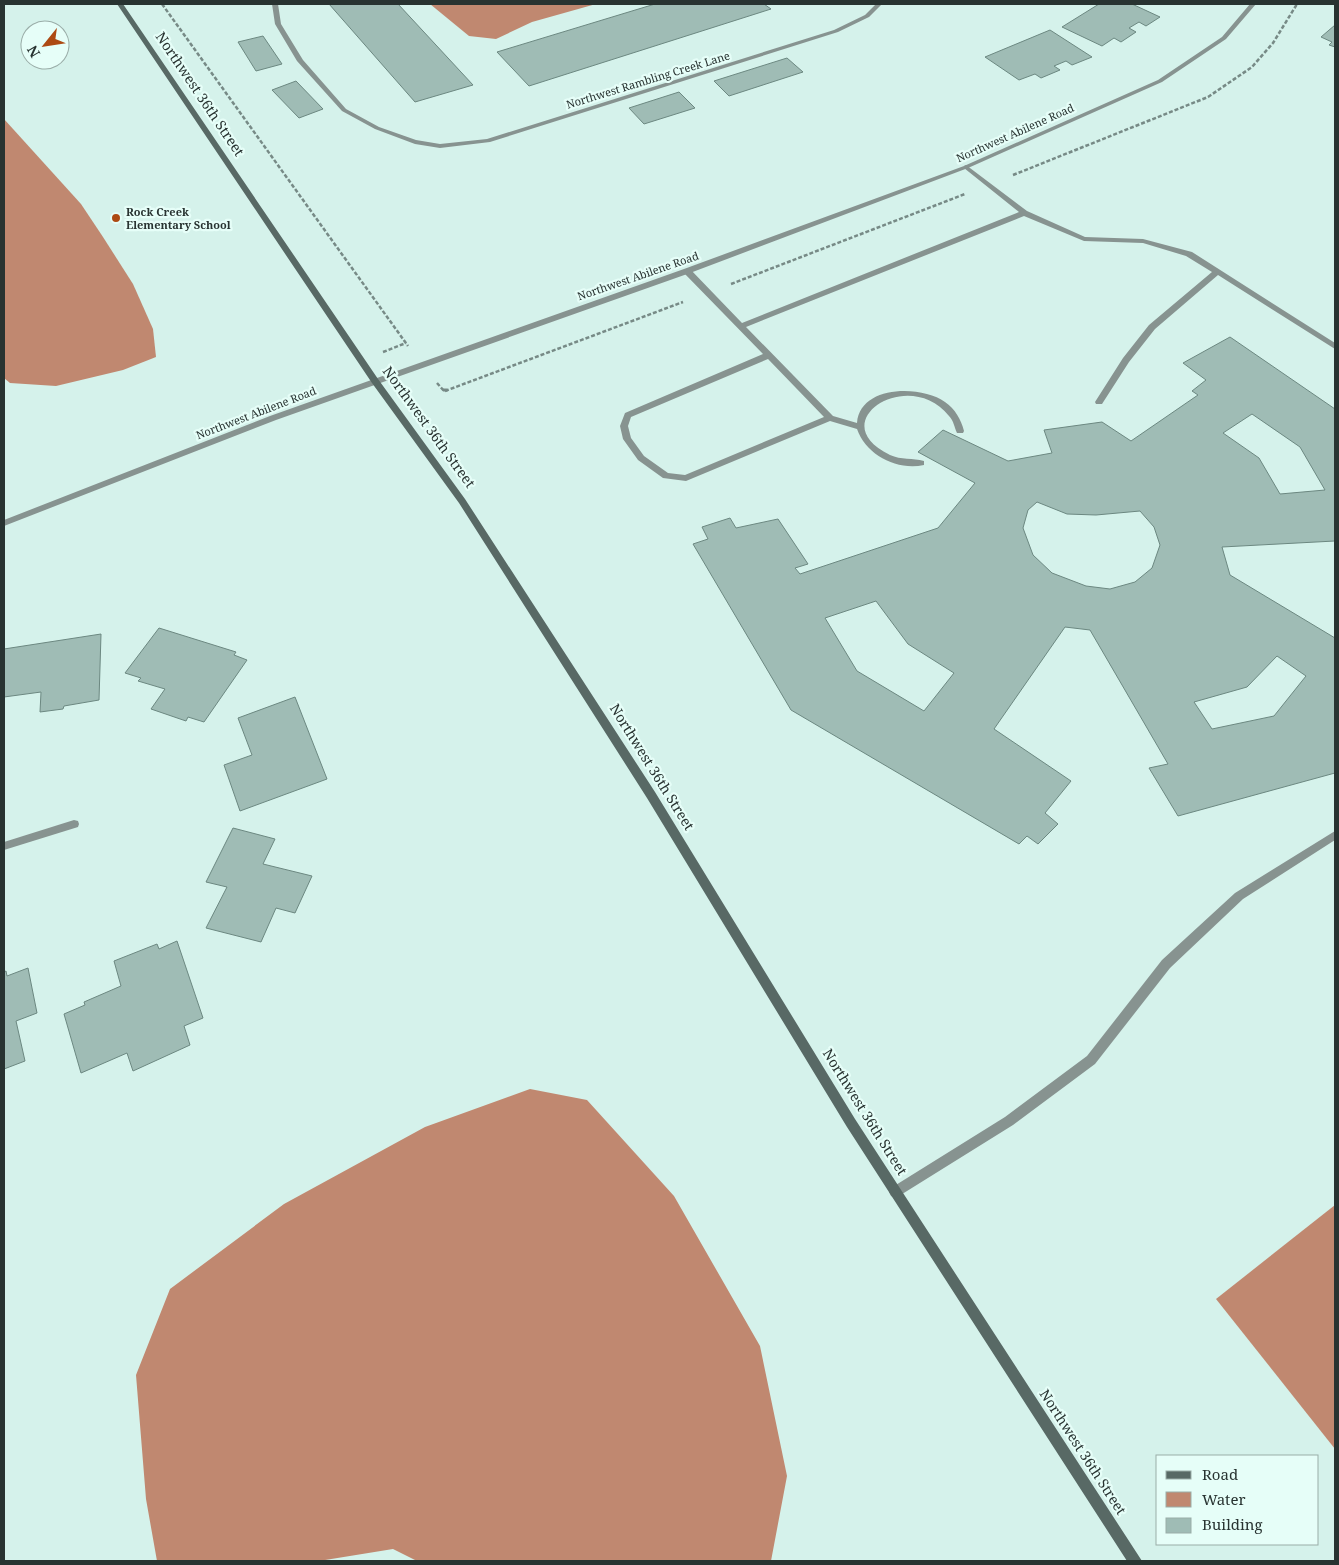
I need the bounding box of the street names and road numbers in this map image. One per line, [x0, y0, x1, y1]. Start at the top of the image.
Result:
street label: Northwest 36th Street [152, 28, 249, 160]
street label: Northwest Rambling Creek Lane [564, 47, 732, 112]
street label: Northwest Abilene Road [954, 100, 1076, 165]
street label: Northwest Abilene Road [575, 248, 701, 303]
street label: Northwest 36th Street [379, 362, 480, 491]
street label: Northwest Abilene Road [194, 383, 318, 442]
street label: Northwest 36th Street [606, 700, 699, 834]
street label: Northwest 36th Street [819, 1045, 912, 1179]
street label: Northwest 36th Street [1036, 1385, 1131, 1518]

